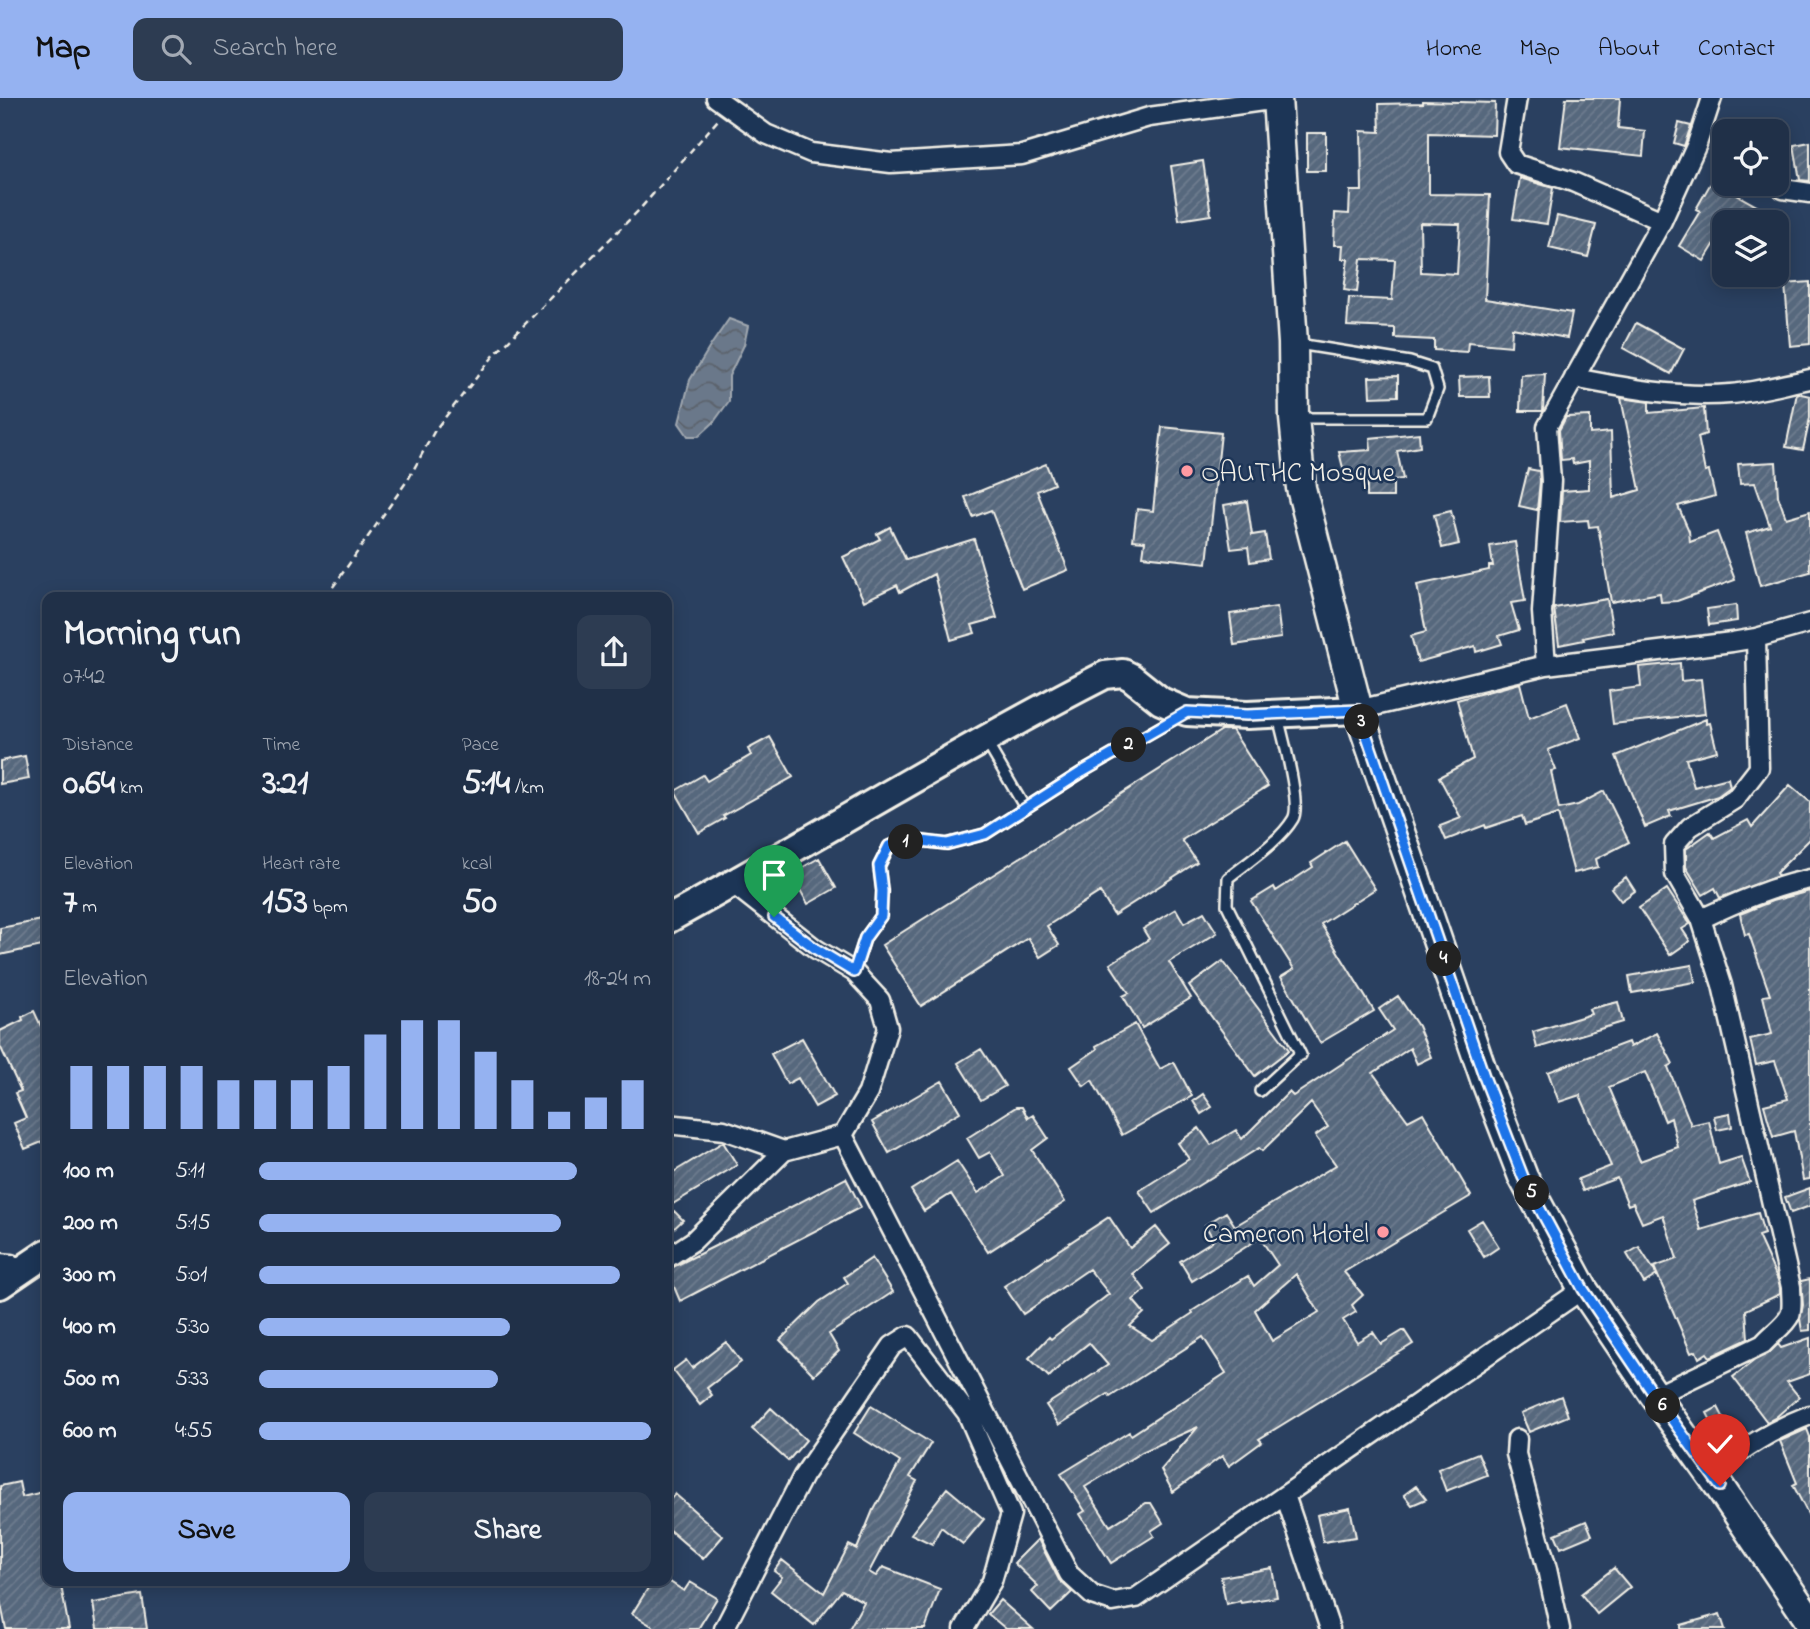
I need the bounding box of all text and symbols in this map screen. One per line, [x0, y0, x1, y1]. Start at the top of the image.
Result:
search box [133, 18, 623, 81]
text: Map [35, 25, 91, 73]
icon: search [157, 30, 195, 68]
text: Search here [213, 30, 337, 68]
text: Home [1426, 32, 1482, 67]
text: Map [1520, 32, 1560, 67]
text: About [1598, 32, 1660, 67]
text: Contact [1698, 32, 1775, 67]
map controls [1712, 119, 1789, 287]
button: locate [1712, 119, 1789, 196]
button: layers [1712, 210, 1789, 287]
place label: OAUTHC Mosque [1201, 454, 1395, 495]
marker: OAUTHC Mosque [1179, 463, 1195, 479]
text: Morning run [63, 607, 241, 663]
button: share [577, 615, 651, 689]
text: 07:42 [63, 661, 105, 694]
pin: 3 [1344, 704, 1380, 740]
text: 3 [1358, 708, 1365, 735]
pin: 2 [1112, 728, 1146, 762]
text: 2 [1124, 731, 1133, 758]
text: Distance [63, 732, 133, 759]
text: Time [262, 732, 300, 759]
text: Pace [462, 732, 499, 759]
text: 0.64 [63, 759, 115, 810]
text: 3:21 [262, 759, 308, 810]
text: 5:14 [462, 759, 510, 810]
text: km [115, 775, 143, 802]
text: /km [510, 775, 544, 802]
pin: 1 [888, 824, 923, 860]
text: 1 [902, 828, 909, 855]
pin [744, 845, 804, 917]
text: Elevation [63, 851, 133, 878]
text: Heart rate [262, 851, 340, 878]
text: kcal [462, 851, 492, 878]
icon: arrive [755, 856, 793, 894]
text: 7 [63, 878, 77, 929]
text: 153 [262, 878, 308, 929]
text: 50 [462, 878, 497, 929]
text: m [77, 894, 97, 921]
text: bpm [308, 894, 348, 921]
pin: 4 [1426, 942, 1462, 976]
text: 4 [1440, 945, 1447, 972]
text: Elevation [63, 963, 148, 996]
text: 18–24 m [584, 963, 651, 996]
text: 100 m [63, 1155, 114, 1188]
text: 5:11 [175, 1155, 205, 1188]
pin: 5 [1514, 1176, 1550, 1210]
text: 5 [1526, 1179, 1537, 1206]
text: 200 m [63, 1207, 118, 1240]
text: 5:15 [175, 1207, 211, 1240]
place label: Cameron Hotel [1203, 1215, 1369, 1256]
marker: Cameron Hotel [1375, 1224, 1391, 1240]
text: 300 m [63, 1259, 116, 1292]
text: 5:01 [175, 1259, 207, 1292]
text: 400 m [63, 1311, 116, 1344]
text: 5:30 [175, 1311, 210, 1344]
text: 500 m [63, 1363, 120, 1396]
text: 5:33 [175, 1363, 209, 1396]
pin: 6 [1646, 1388, 1680, 1424]
text: 6 [1658, 1392, 1667, 1419]
pin [1690, 1414, 1750, 1486]
text: 600 m [63, 1415, 117, 1448]
text: 4:55 [175, 1415, 213, 1448]
icon: check [1701, 1425, 1739, 1463]
button: Save [63, 1492, 350, 1572]
button: Share [364, 1492, 651, 1572]

